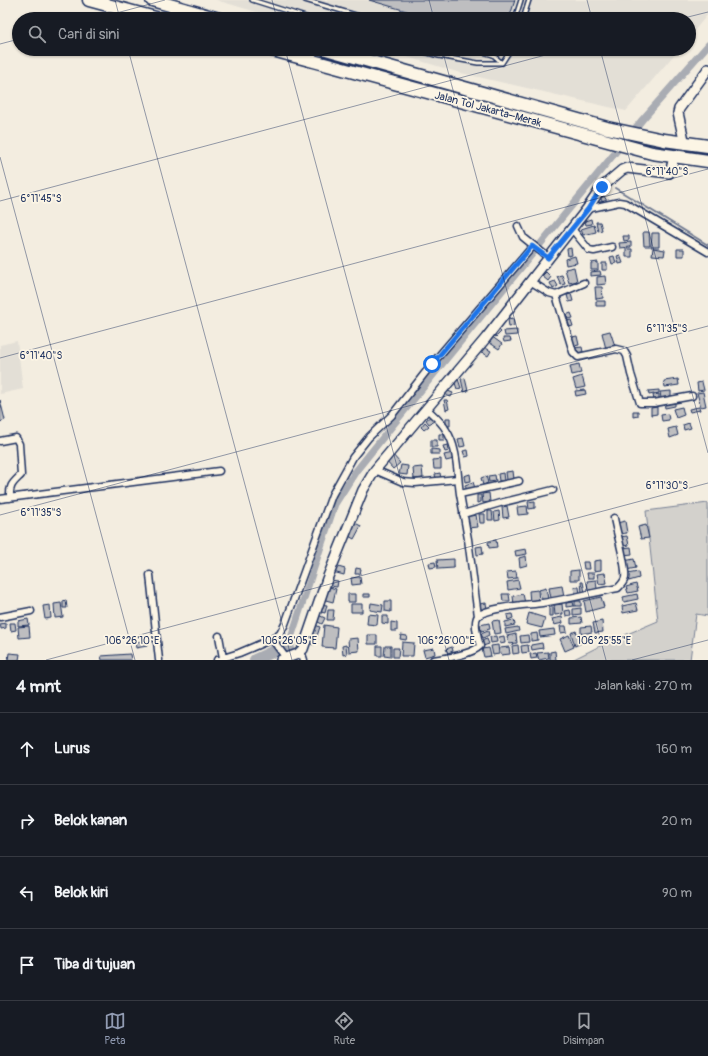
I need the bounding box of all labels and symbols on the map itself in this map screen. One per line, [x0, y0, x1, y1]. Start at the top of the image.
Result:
street label: Jalan Tol Jakarta–Merak [433, 88, 543, 130]
text: 6°11'40"S [646, 166, 688, 178]
route end [593, 178, 611, 196]
text: 6°11'45"S [20, 193, 62, 205]
text: 6°11'35"S [647, 323, 688, 335]
text: 6°11'40"S [20, 350, 62, 362]
route start [423, 355, 441, 373]
text: 6°11'30"S [646, 480, 688, 492]
text: 6°11'35"S [21, 507, 62, 519]
text: 106°26'10"E [105, 635, 159, 647]
text: 106°26'05"E [261, 635, 317, 647]
text: 106°26'00"E [417, 635, 475, 647]
text: 106°25'55"E [577, 635, 631, 647]

